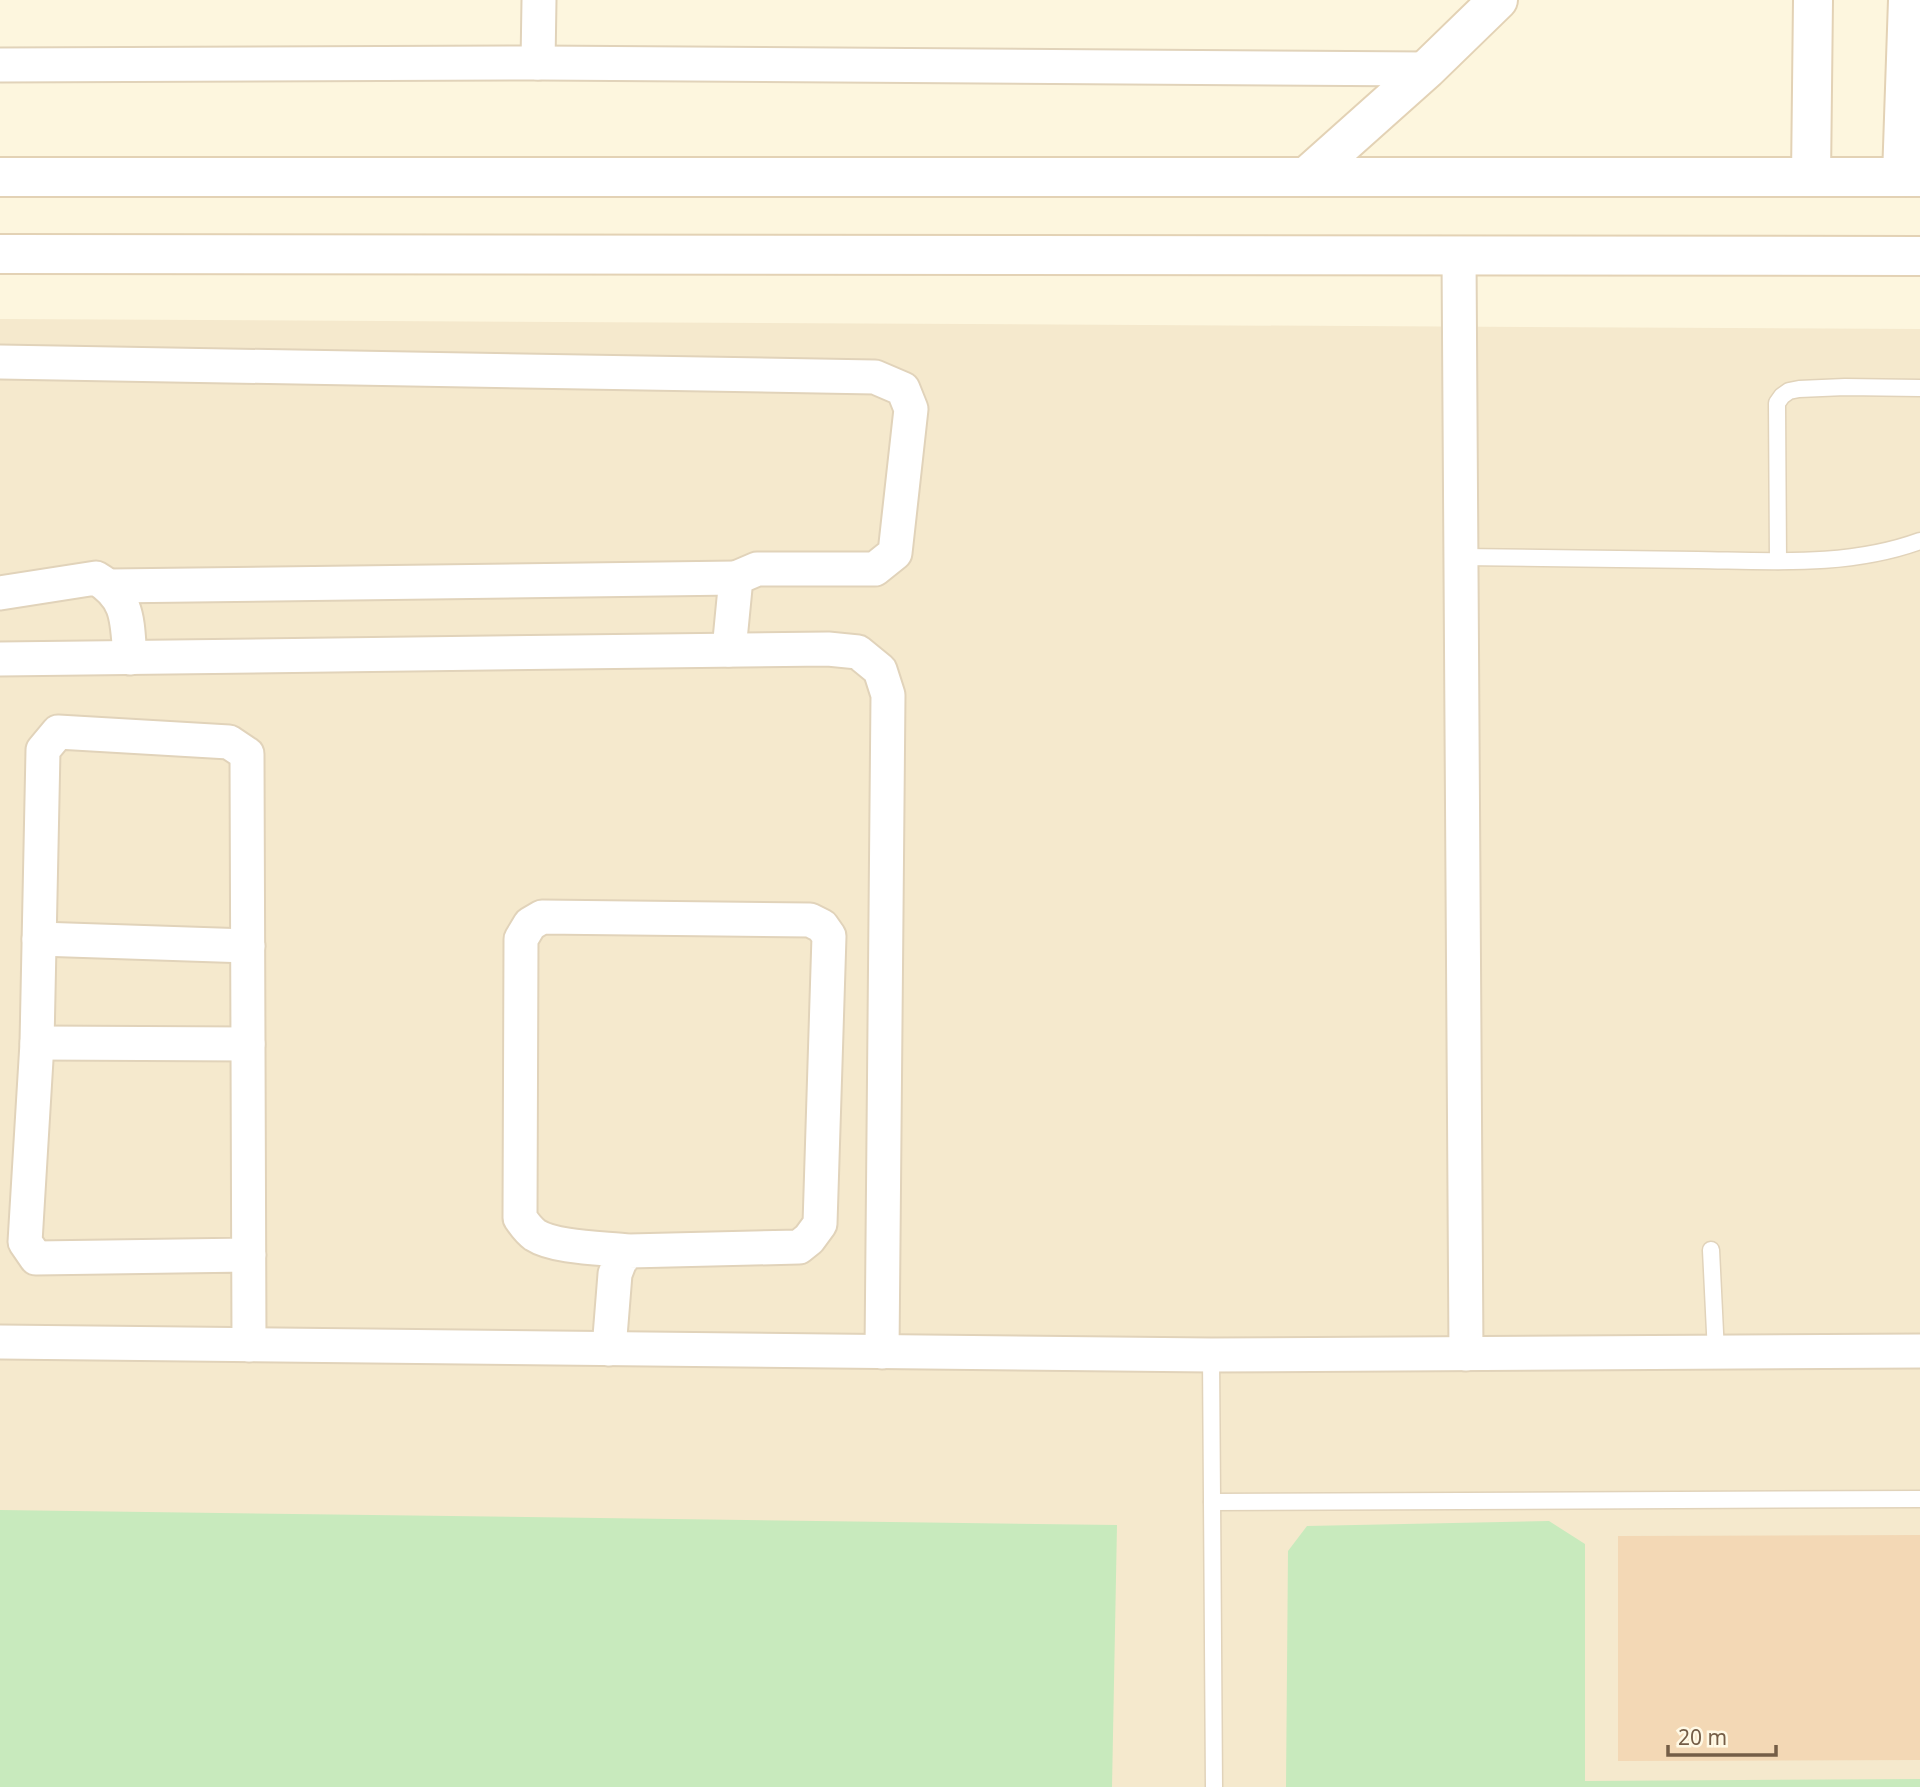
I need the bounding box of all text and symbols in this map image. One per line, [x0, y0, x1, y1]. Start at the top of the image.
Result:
scale bar [1668, 1714, 1776, 1758]
text: 20 m [1678, 1723, 1727, 1751]

